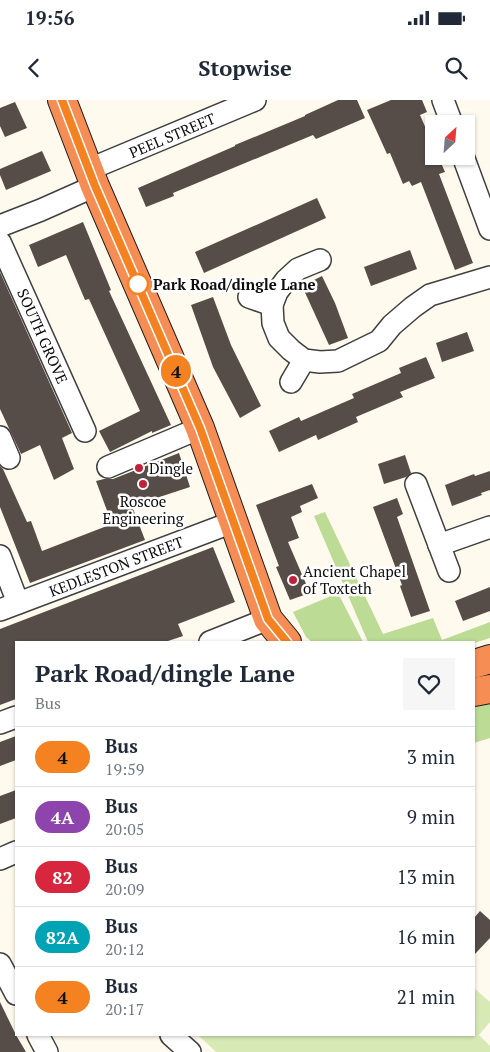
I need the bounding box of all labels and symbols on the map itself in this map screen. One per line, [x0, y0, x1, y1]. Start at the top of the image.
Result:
street label: PEEL STREET [126, 108, 218, 162]
north arrow [425, 115, 475, 165]
marker: Park Road/dingle Lane [127, 273, 149, 295]
place label: Park Road/dingle Lane [153, 274, 316, 294]
street label: SOUTH GROVE [13, 285, 73, 387]
line badge: 4 [160, 355, 192, 387]
place label: Dingle [149, 458, 193, 478]
marker: Dingle [133, 462, 145, 474]
marker: Roscoe Engineering [137, 478, 149, 490]
place label: Roscoe Engineering [102, 491, 185, 528]
street label: KEDLESTON STREET [46, 531, 186, 601]
place label: Ancient Chapel of Toxteth [303, 561, 406, 598]
marker: Ancient Chapel of Toxteth [287, 574, 299, 586]

